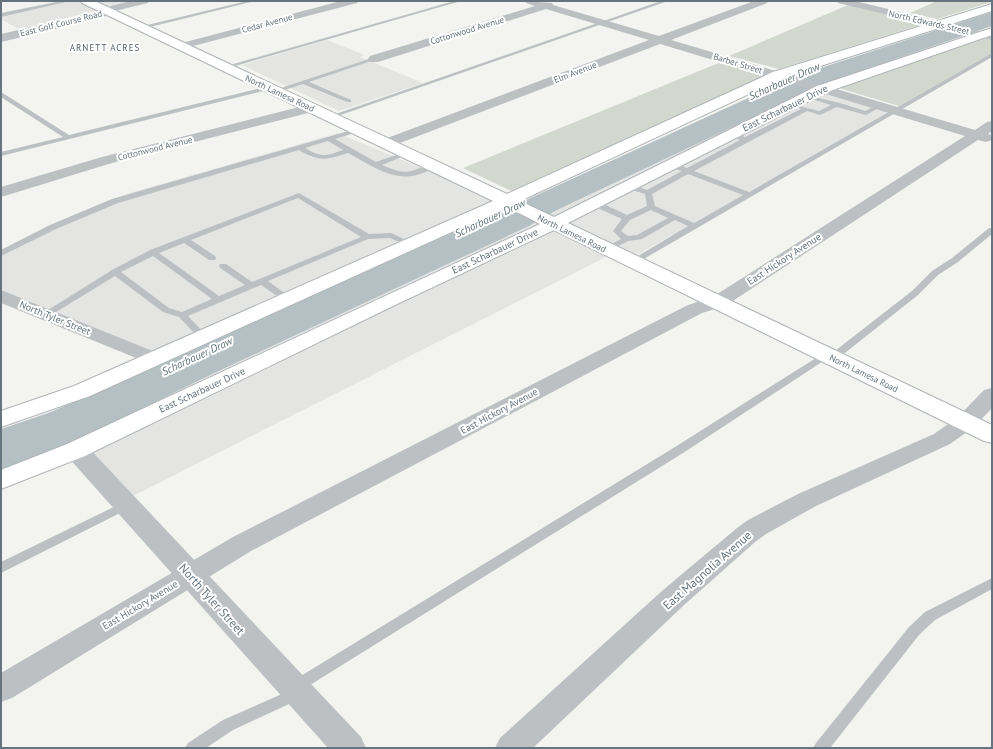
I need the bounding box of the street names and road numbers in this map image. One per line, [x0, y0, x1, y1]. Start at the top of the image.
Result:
street label: East Golf Course Road [19, 7, 103, 39]
street label: North Edwards Street [888, 7, 970, 37]
street label: Cedar Avenue [240, 11, 294, 35]
street label: Cottonwood Avenue [429, 13, 506, 46]
street label: Barber Street [712, 50, 764, 76]
street label: Elm Avenue [552, 59, 598, 85]
street label: North Lamesa Road [244, 72, 317, 114]
street label: East Scharbauer Drive [740, 82, 830, 134]
street label: Cottonwood Avenue [116, 133, 194, 163]
street label: North Lamesa Road [536, 212, 608, 254]
street label: East Scharbauer Drive [450, 225, 540, 277]
street label: East Hickory Avenue [744, 230, 824, 288]
street label: North Tyler Street [18, 298, 93, 338]
street label: North Lamesa Road [828, 352, 900, 394]
street label: East Scharbauer Drive [157, 364, 247, 416]
street label: East Hickory Avenue [458, 385, 540, 437]
street label: East Magnolia Avenue [660, 527, 754, 613]
street label: North Tyler Street [176, 560, 248, 638]
street label: East Hickory Avenue [100, 577, 180, 633]

